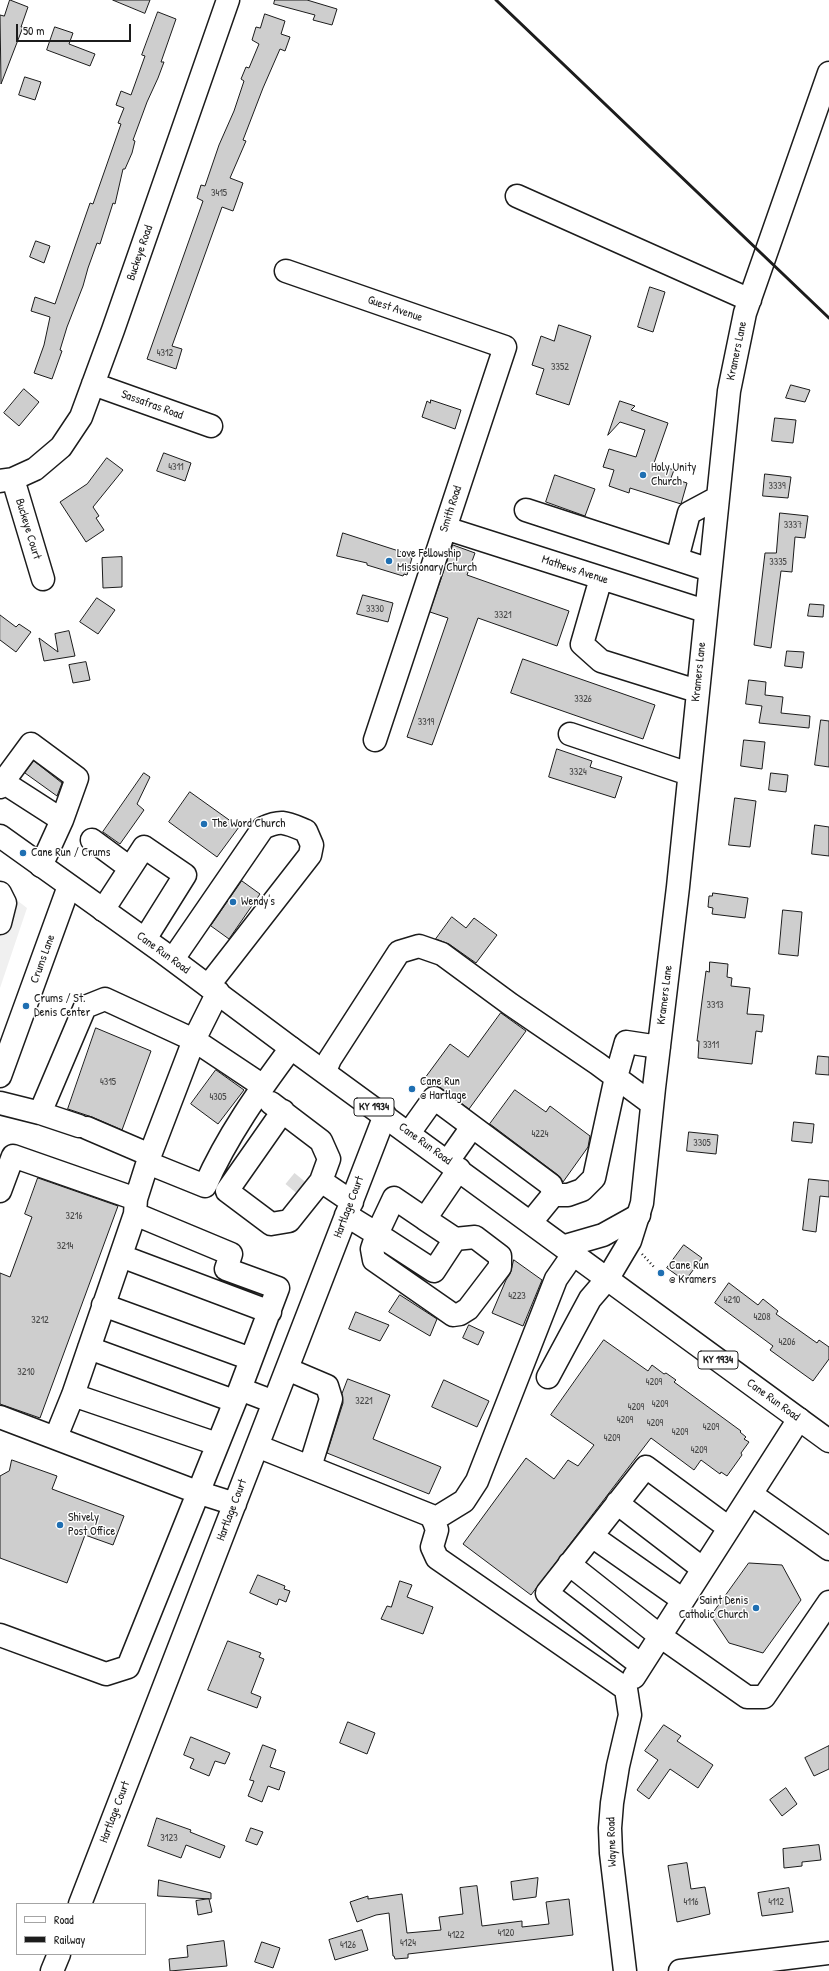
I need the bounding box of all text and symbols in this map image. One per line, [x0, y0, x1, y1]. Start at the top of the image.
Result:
scale bar [18, 16, 133, 42]
text: 50 m [23, 22, 44, 39]
house number: 3415 [211, 187, 227, 199]
street label: Buckeye Road [124, 223, 156, 283]
street label: Guest Avenue [366, 293, 424, 325]
street label: Kramers Lane [724, 320, 750, 382]
house number: 4312 [157, 347, 173, 359]
house number: 3352 [551, 361, 569, 373]
street label: Sassafras Road [119, 387, 185, 423]
house number: 4311 [168, 461, 184, 473]
place label: Holy Unity Church [651, 461, 696, 489]
marker: Holy Unity Church [638, 470, 648, 480]
house number: 3339 [768, 480, 786, 492]
street label: Smith Road [437, 484, 465, 534]
street label: Buckeye Court [12, 497, 44, 561]
house number: 3337 [784, 519, 802, 531]
place label: Love Fellowship Missionary Church [397, 547, 477, 575]
street label: Mathews Avenue [540, 552, 610, 588]
marker: Love Fellowship Missionary Church [384, 556, 394, 566]
house number: 3335 [769, 556, 787, 568]
house number: 3330 [366, 603, 384, 615]
house number: 3321 [494, 609, 512, 621]
street label: Kramers Lane [689, 641, 709, 703]
house number: 3326 [574, 693, 592, 705]
house number: 3319 [418, 716, 434, 728]
house number: 3324 [569, 766, 587, 778]
place label: The Word Church [212, 817, 285, 831]
marker: The Word Church [199, 819, 209, 829]
place label: Cane Run / Crums [31, 846, 110, 860]
marker: Cane Run / Crums [18, 848, 28, 858]
place label: Wendy's [241, 895, 275, 909]
marker: Wendy's [228, 897, 238, 907]
street label: Cane Run Road [134, 929, 192, 977]
street label: Crums Lane [28, 933, 58, 985]
street label: Kramers Lane [654, 964, 676, 1026]
place label: Crums / St. Denis Center [34, 992, 90, 1020]
house number: 3313 [706, 999, 724, 1011]
marker: Crums / St. Denis Center [21, 1001, 31, 1011]
house number: 3311 [703, 1039, 719, 1051]
place label: Cane Run @ Hartlage [420, 1075, 466, 1103]
house number: 4315 [100, 1076, 116, 1088]
marker: Cane Run @ Hartlage [407, 1084, 417, 1094]
house number: 4305 [210, 1091, 226, 1103]
road number: KY 1934 [354, 1098, 394, 1116]
street label: Cane Run Road [396, 1120, 454, 1168]
house number: 4224 [532, 1128, 548, 1140]
house number: 3305 [693, 1137, 711, 1149]
street label: Hartlage Court [331, 1174, 367, 1240]
house number: 3216 [66, 1210, 82, 1222]
house number: 3214 [57, 1240, 73, 1252]
place label: Cane Run @ Kramers [669, 1259, 716, 1287]
marker: Cane Run @ Kramers [656, 1268, 666, 1278]
house number: 4223 [508, 1290, 526, 1302]
house number: 4210 [724, 1294, 740, 1306]
house number: 4208 [753, 1311, 771, 1323]
house number: 3212 [31, 1314, 49, 1326]
house number: 4206 [779, 1336, 795, 1348]
road number: KY 1934 [698, 1351, 738, 1369]
house number: 3210 [17, 1366, 35, 1378]
house number: 4209 [646, 1376, 662, 1388]
street label: Cane Run Road [744, 1376, 802, 1424]
house number: 3221 [355, 1395, 373, 1407]
house number: 4209 [652, 1398, 668, 1410]
house number: 4209 [628, 1401, 644, 1413]
house number: 4209 [617, 1414, 633, 1426]
house number: 4209 [647, 1417, 663, 1429]
house number: 4209 [703, 1421, 719, 1433]
house number: 4209 [672, 1426, 688, 1438]
house number: 4209 [604, 1432, 620, 1444]
house number: 4209 [691, 1444, 707, 1456]
street label: Hartlage Court [214, 1477, 250, 1543]
place label: Shively Post Office [68, 1511, 115, 1539]
marker: Shively Post Office [55, 1520, 65, 1530]
place label: Saint Denis Catholic Church [679, 1594, 748, 1622]
marker: Saint Denis Catholic Church [751, 1603, 761, 1613]
street label: Hartlage Court [97, 1779, 133, 1845]
street label: Wayne Road [604, 1817, 620, 1867]
house number: 3123 [160, 1832, 178, 1844]
house number: 4116 [684, 1896, 698, 1908]
house number: 4112 [768, 1896, 784, 1908]
legend [16, 1903, 146, 1955]
text: Road [54, 1911, 74, 1928]
house number: 4120 [498, 1927, 514, 1939]
house number: 4122 [448, 1929, 464, 1941]
text: Railway [54, 1931, 85, 1948]
house number: 4124 [400, 1937, 416, 1949]
house number: 4126 [340, 1939, 356, 1951]

